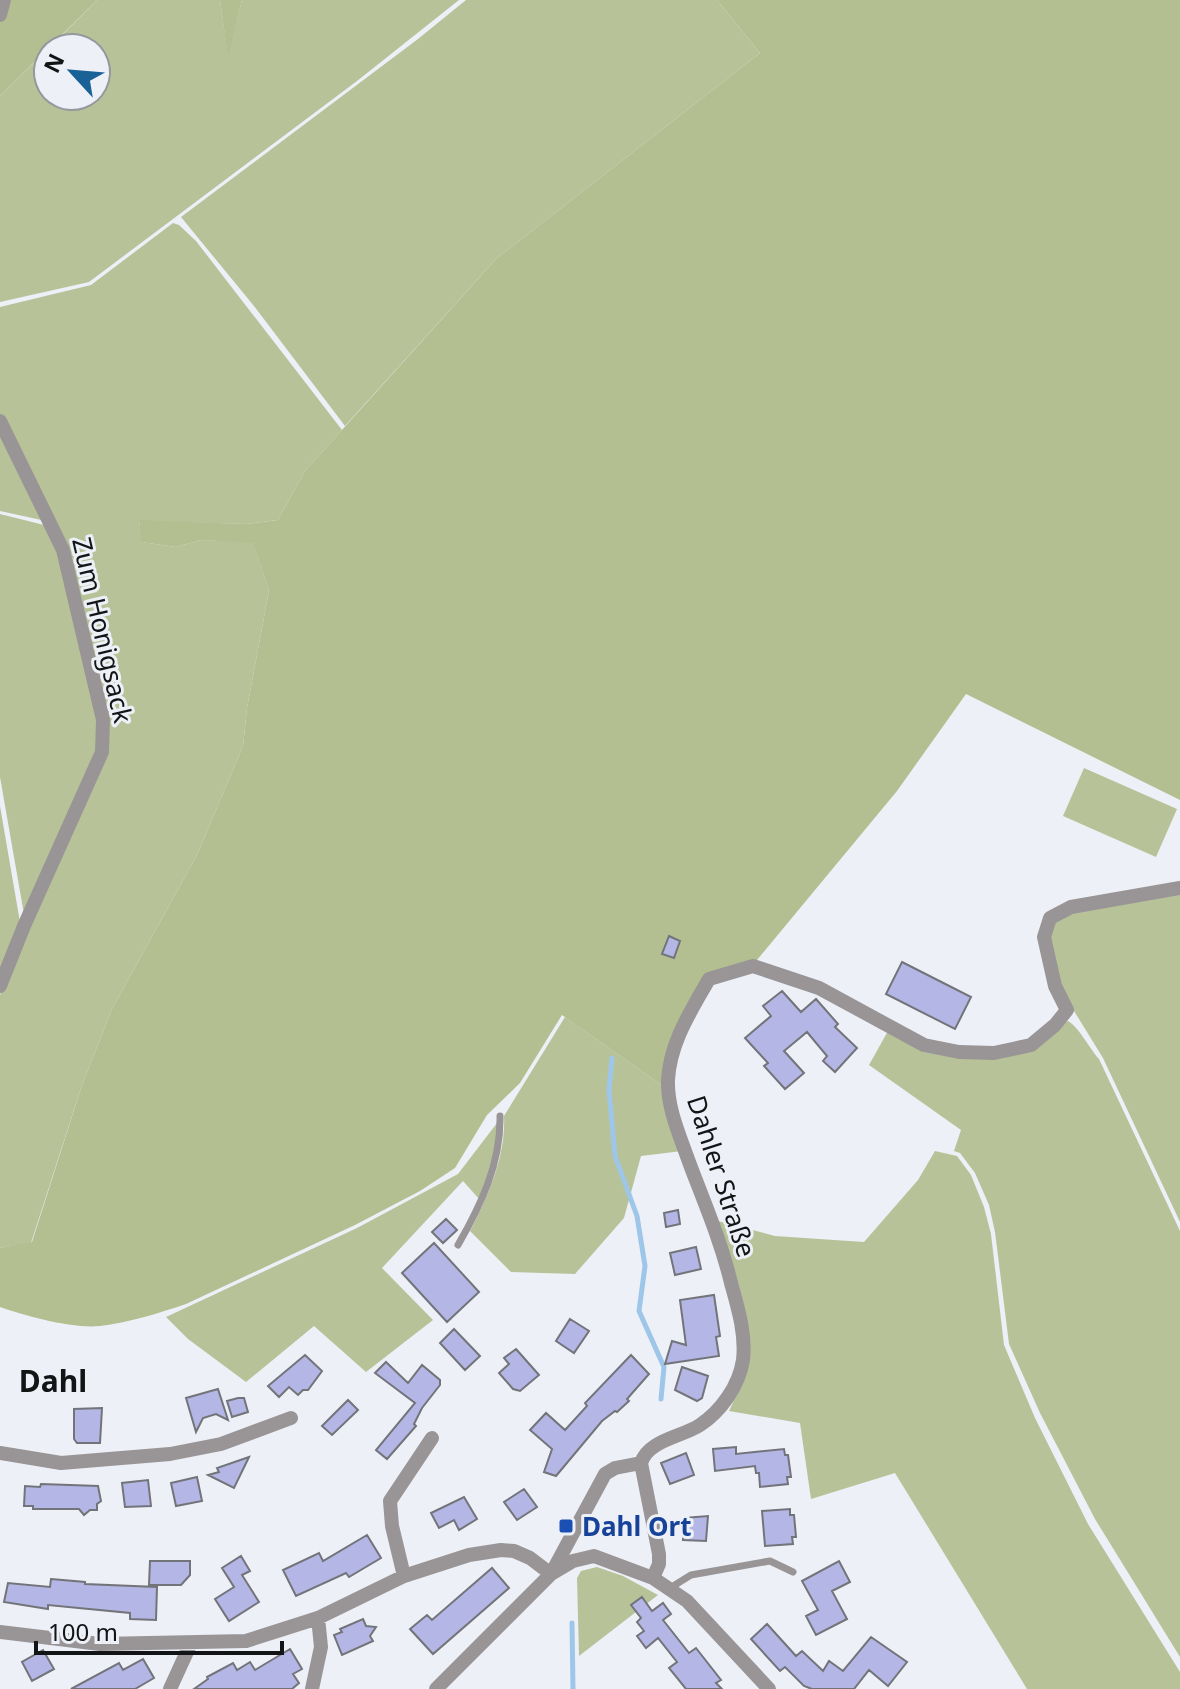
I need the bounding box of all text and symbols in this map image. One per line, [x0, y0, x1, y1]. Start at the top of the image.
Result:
north arrow [32, 32, 112, 112]
text: N [36, 48, 71, 77]
street label: Zum Honigsack [64, 534, 142, 726]
street label: Dahler Straße [679, 1091, 765, 1261]
district label: Dahl [19, 1360, 87, 1401]
place label: Dahl Ort [582, 1508, 692, 1544]
marker: Dahl Ort [557, 1517, 575, 1535]
scale bar [36, 1605, 282, 1655]
text: 100 m [48, 1615, 118, 1648]

